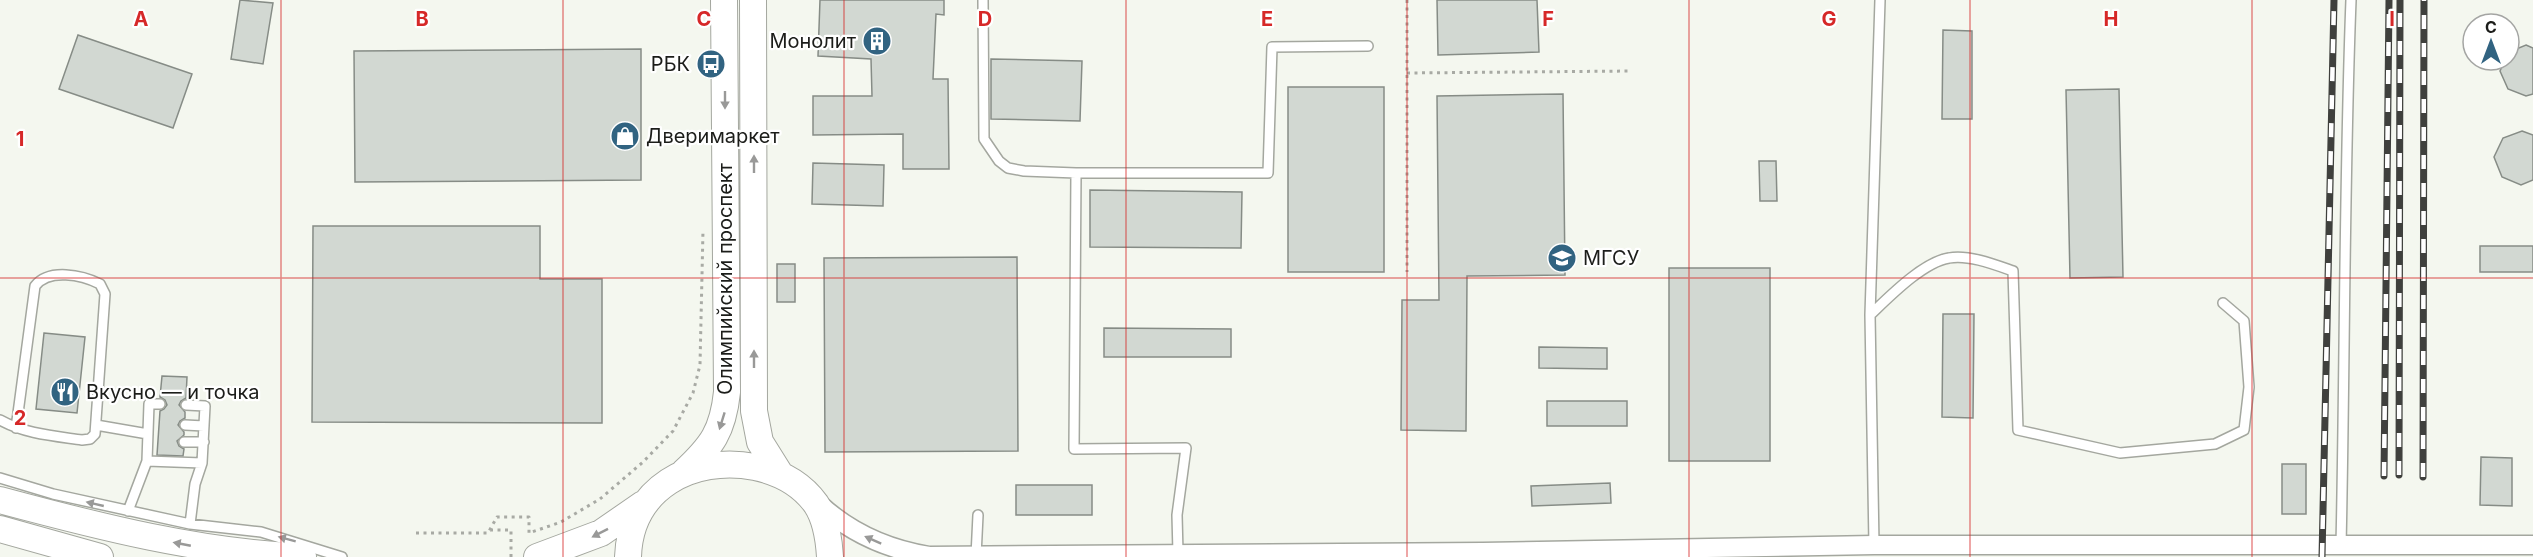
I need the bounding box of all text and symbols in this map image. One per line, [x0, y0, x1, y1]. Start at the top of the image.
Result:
text: A [134, 7, 149, 31]
text: B [415, 7, 429, 31]
text: C [697, 7, 711, 31]
text: D [978, 7, 992, 31]
text: E [1261, 7, 1273, 31]
text: F [1542, 7, 1554, 31]
text: G [1821, 7, 1837, 31]
text: H [2104, 7, 2118, 31]
text: I [2389, 7, 2395, 31]
north arrow [2461, 12, 2521, 72]
text: С [2485, 17, 2497, 37]
building icon: Монолит [861, 25, 893, 57]
place label: Монолит [769, 29, 857, 53]
bus stop icon: РБК [695, 48, 727, 80]
place label: РБК [651, 52, 690, 76]
one-way arrow [720, 91, 730, 110]
shop icon: Дверимаркет [609, 120, 641, 152]
place label: Дверимаркет [646, 124, 780, 148]
text: 1 [16, 127, 24, 151]
one-way arrow [749, 154, 759, 173]
street label: Олимпийский проспект [713, 162, 737, 395]
school or university icon: МГСУ [1546, 242, 1578, 274]
place label: МГСУ [1583, 246, 1640, 270]
one-way arrow [749, 349, 759, 368]
restaurant icon: Вкусно — и точка [49, 376, 81, 408]
place label: Вкусно — и точка [86, 380, 260, 404]
text: 2 [14, 406, 26, 430]
one-way arrow [717, 412, 726, 430]
one-way arrow [86, 498, 105, 508]
one-way arrow [591, 528, 608, 538]
one-way arrow [278, 533, 296, 543]
one-way arrow [863, 535, 881, 545]
one-way arrow [172, 539, 191, 548]

